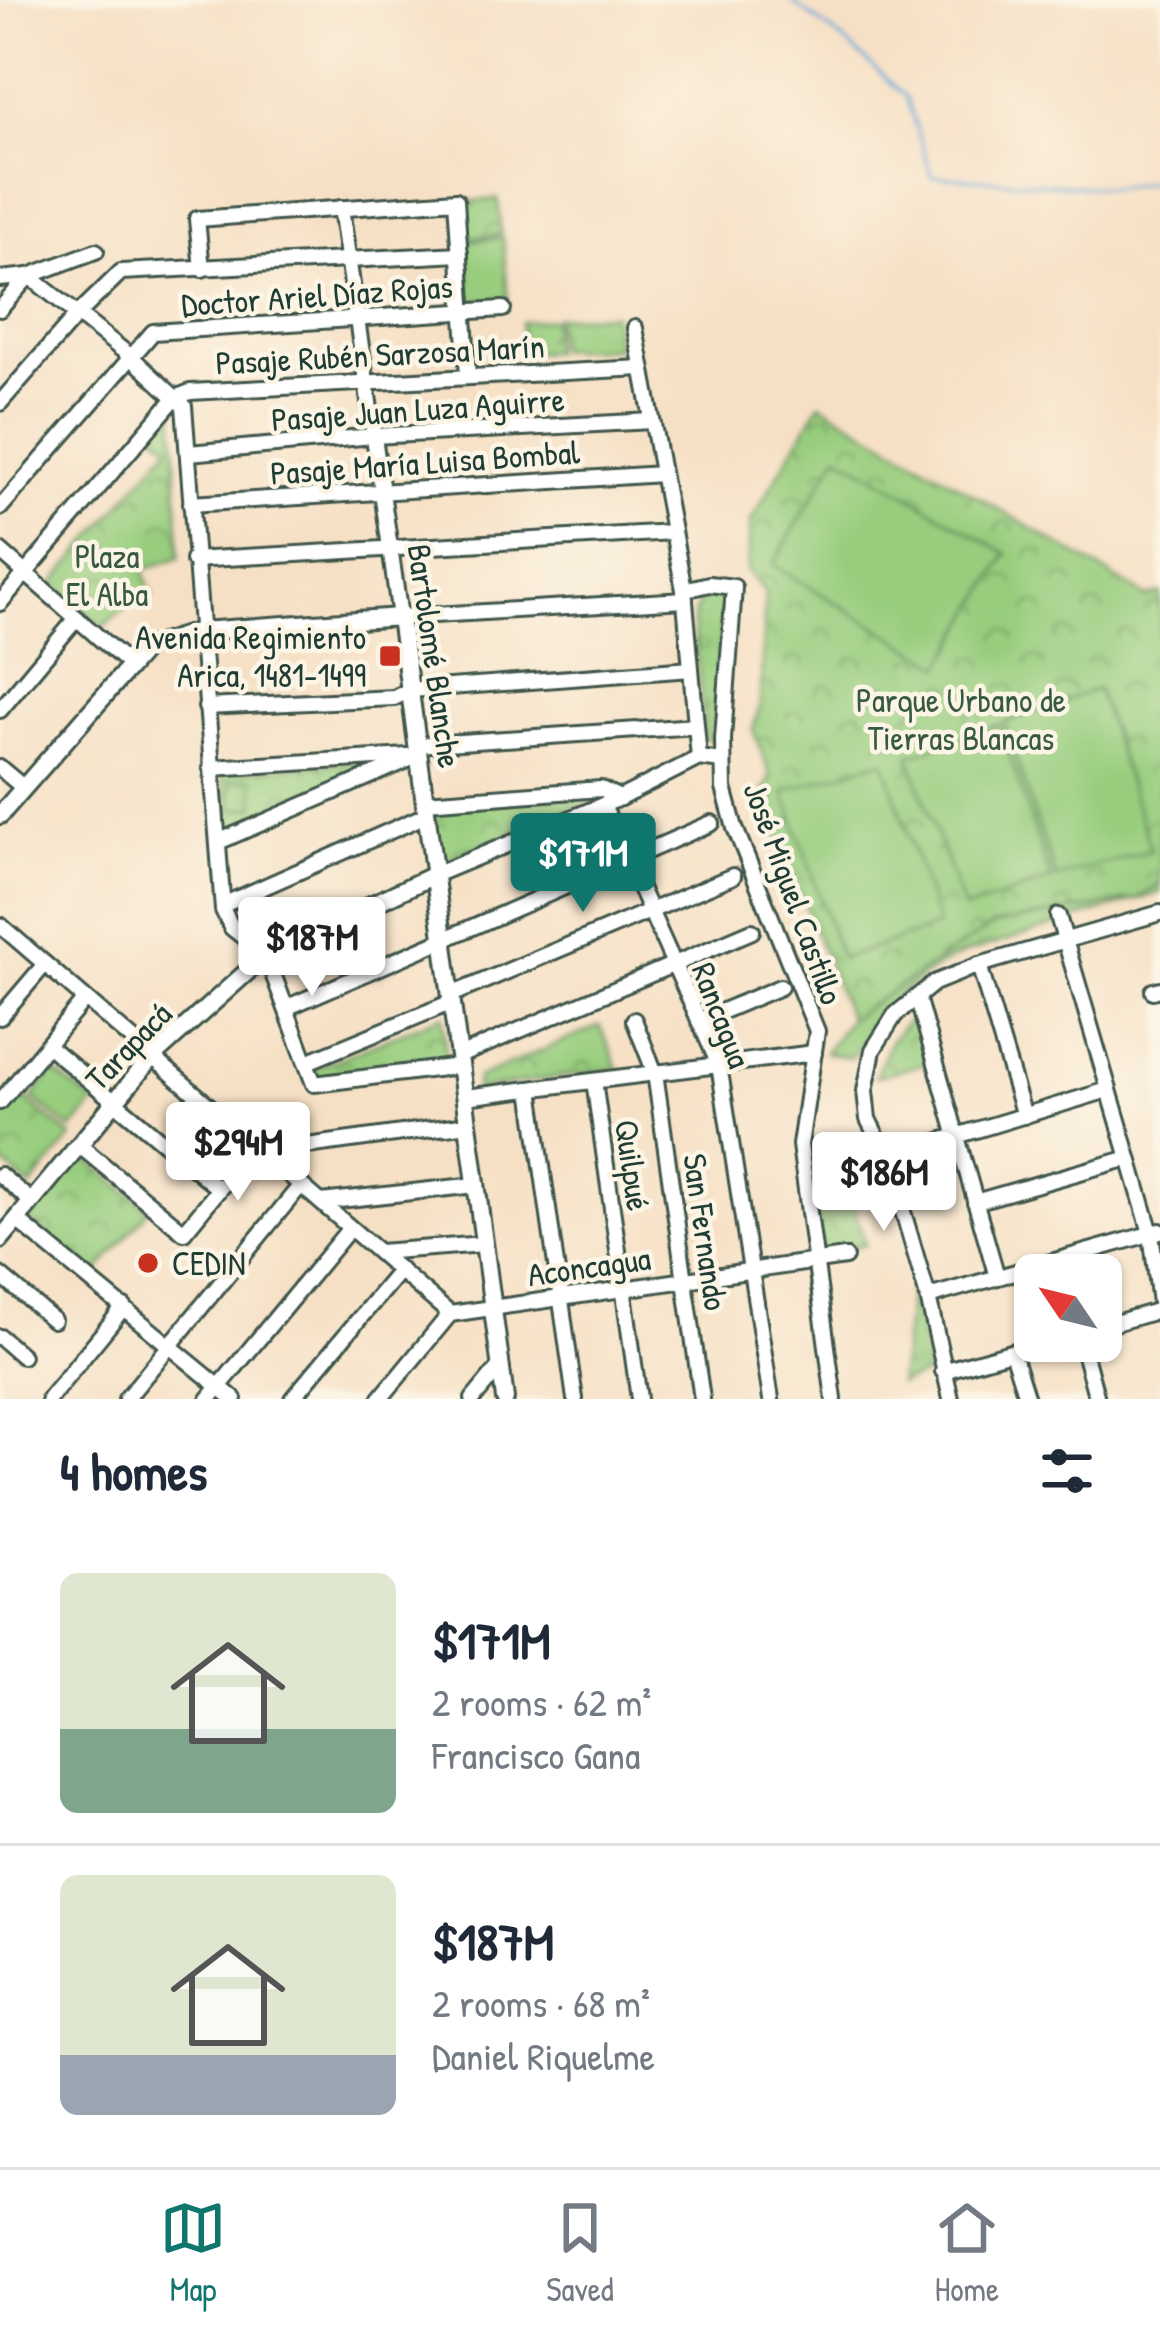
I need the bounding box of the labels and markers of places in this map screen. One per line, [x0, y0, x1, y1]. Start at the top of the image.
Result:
place label: Avenida Regimiento Arica, 1481-1499 [135, 615, 366, 697]
marker: Avenida Regimiento Arica, 1481-1499 [377, 643, 403, 669]
pin: $171M [499, 813, 667, 915]
pin: $187M [228, 897, 396, 999]
pin: $294M [154, 1102, 322, 1204]
pin: $186M [800, 1132, 968, 1234]
place label: CEDIN [172, 1241, 246, 1285]
marker: CEDIN [135, 1250, 161, 1276]

